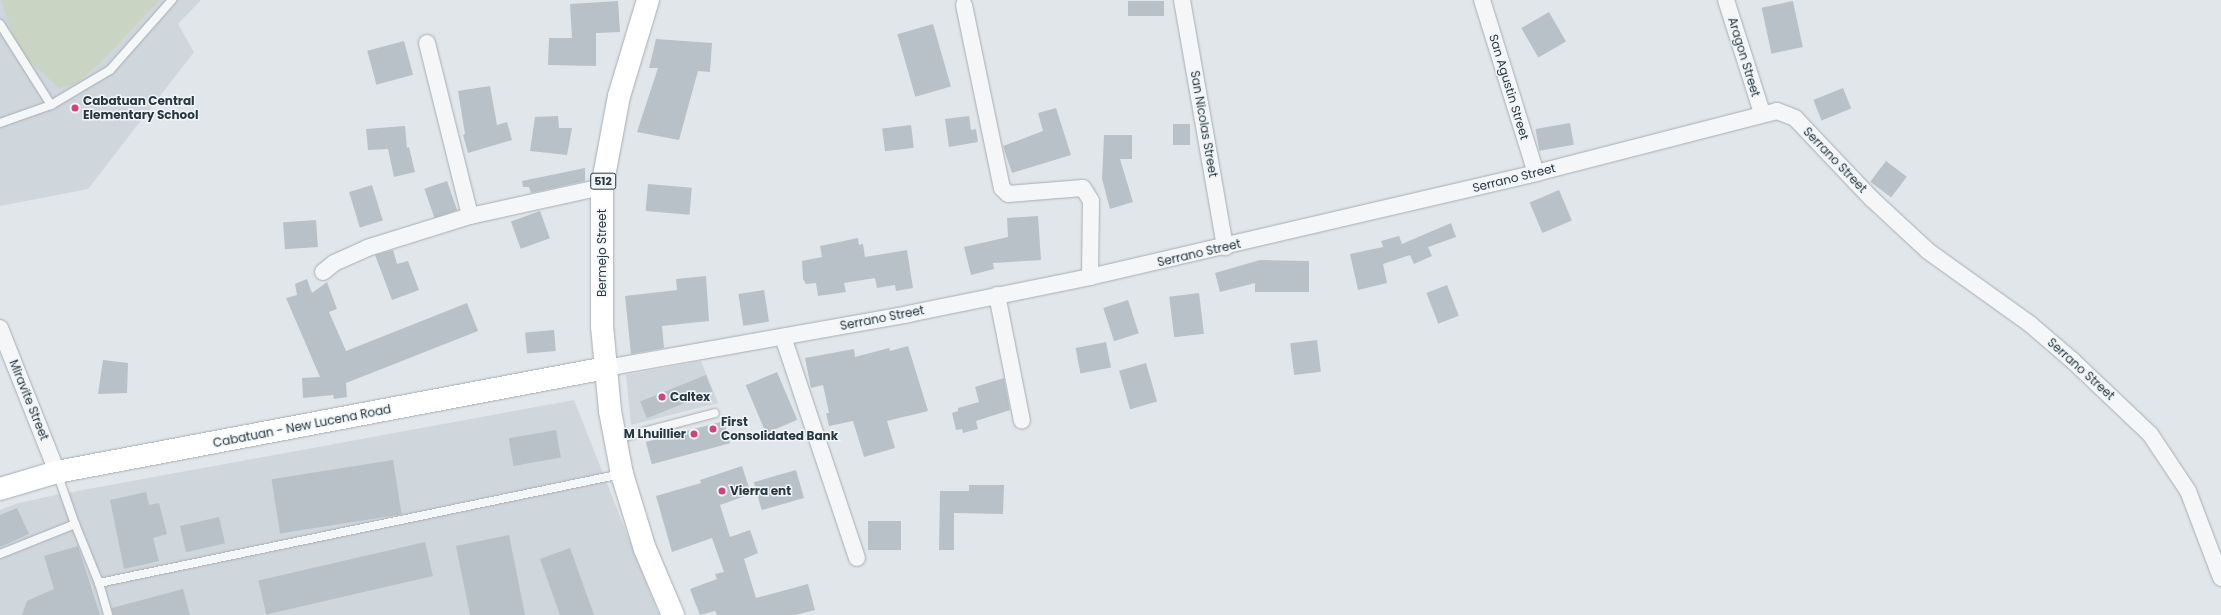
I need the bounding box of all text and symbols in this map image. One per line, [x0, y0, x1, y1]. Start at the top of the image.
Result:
street label: Aragon Street [1725, 15, 1763, 99]
street label: San Agustin Street [1486, 33, 1532, 141]
street label: San Nicolas Street [1188, 70, 1220, 178]
place label: Cabatuan Central Elementary School [83, 94, 198, 122]
marker: Cabatuan Central Elementary School [70, 103, 80, 113]
street label: Serrano Street [1800, 124, 1870, 196]
street label: Serrano Street [1471, 161, 1557, 195]
road number: 512 [590, 172, 616, 190]
street label: Bermejo Street [595, 209, 609, 297]
street label: Serrano Street [1156, 236, 1242, 270]
street label: Serrano Street [839, 303, 925, 333]
street label: Serrano Street [2045, 335, 2117, 403]
street label: Miravite Street [6, 358, 52, 442]
place label: Caltex [670, 390, 710, 404]
marker: Caltex [657, 392, 667, 402]
street label: Cabatuan - New Lucena Road [212, 402, 392, 450]
place label: First Consolidated Bank [721, 415, 838, 443]
marker: First Consolidated Bank [708, 424, 718, 434]
place label: M Lhuillier [624, 427, 686, 441]
marker: M Lhuillier [689, 429, 699, 439]
place label: Vierra ent [730, 484, 791, 498]
marker: Vierra ent [717, 486, 727, 496]

